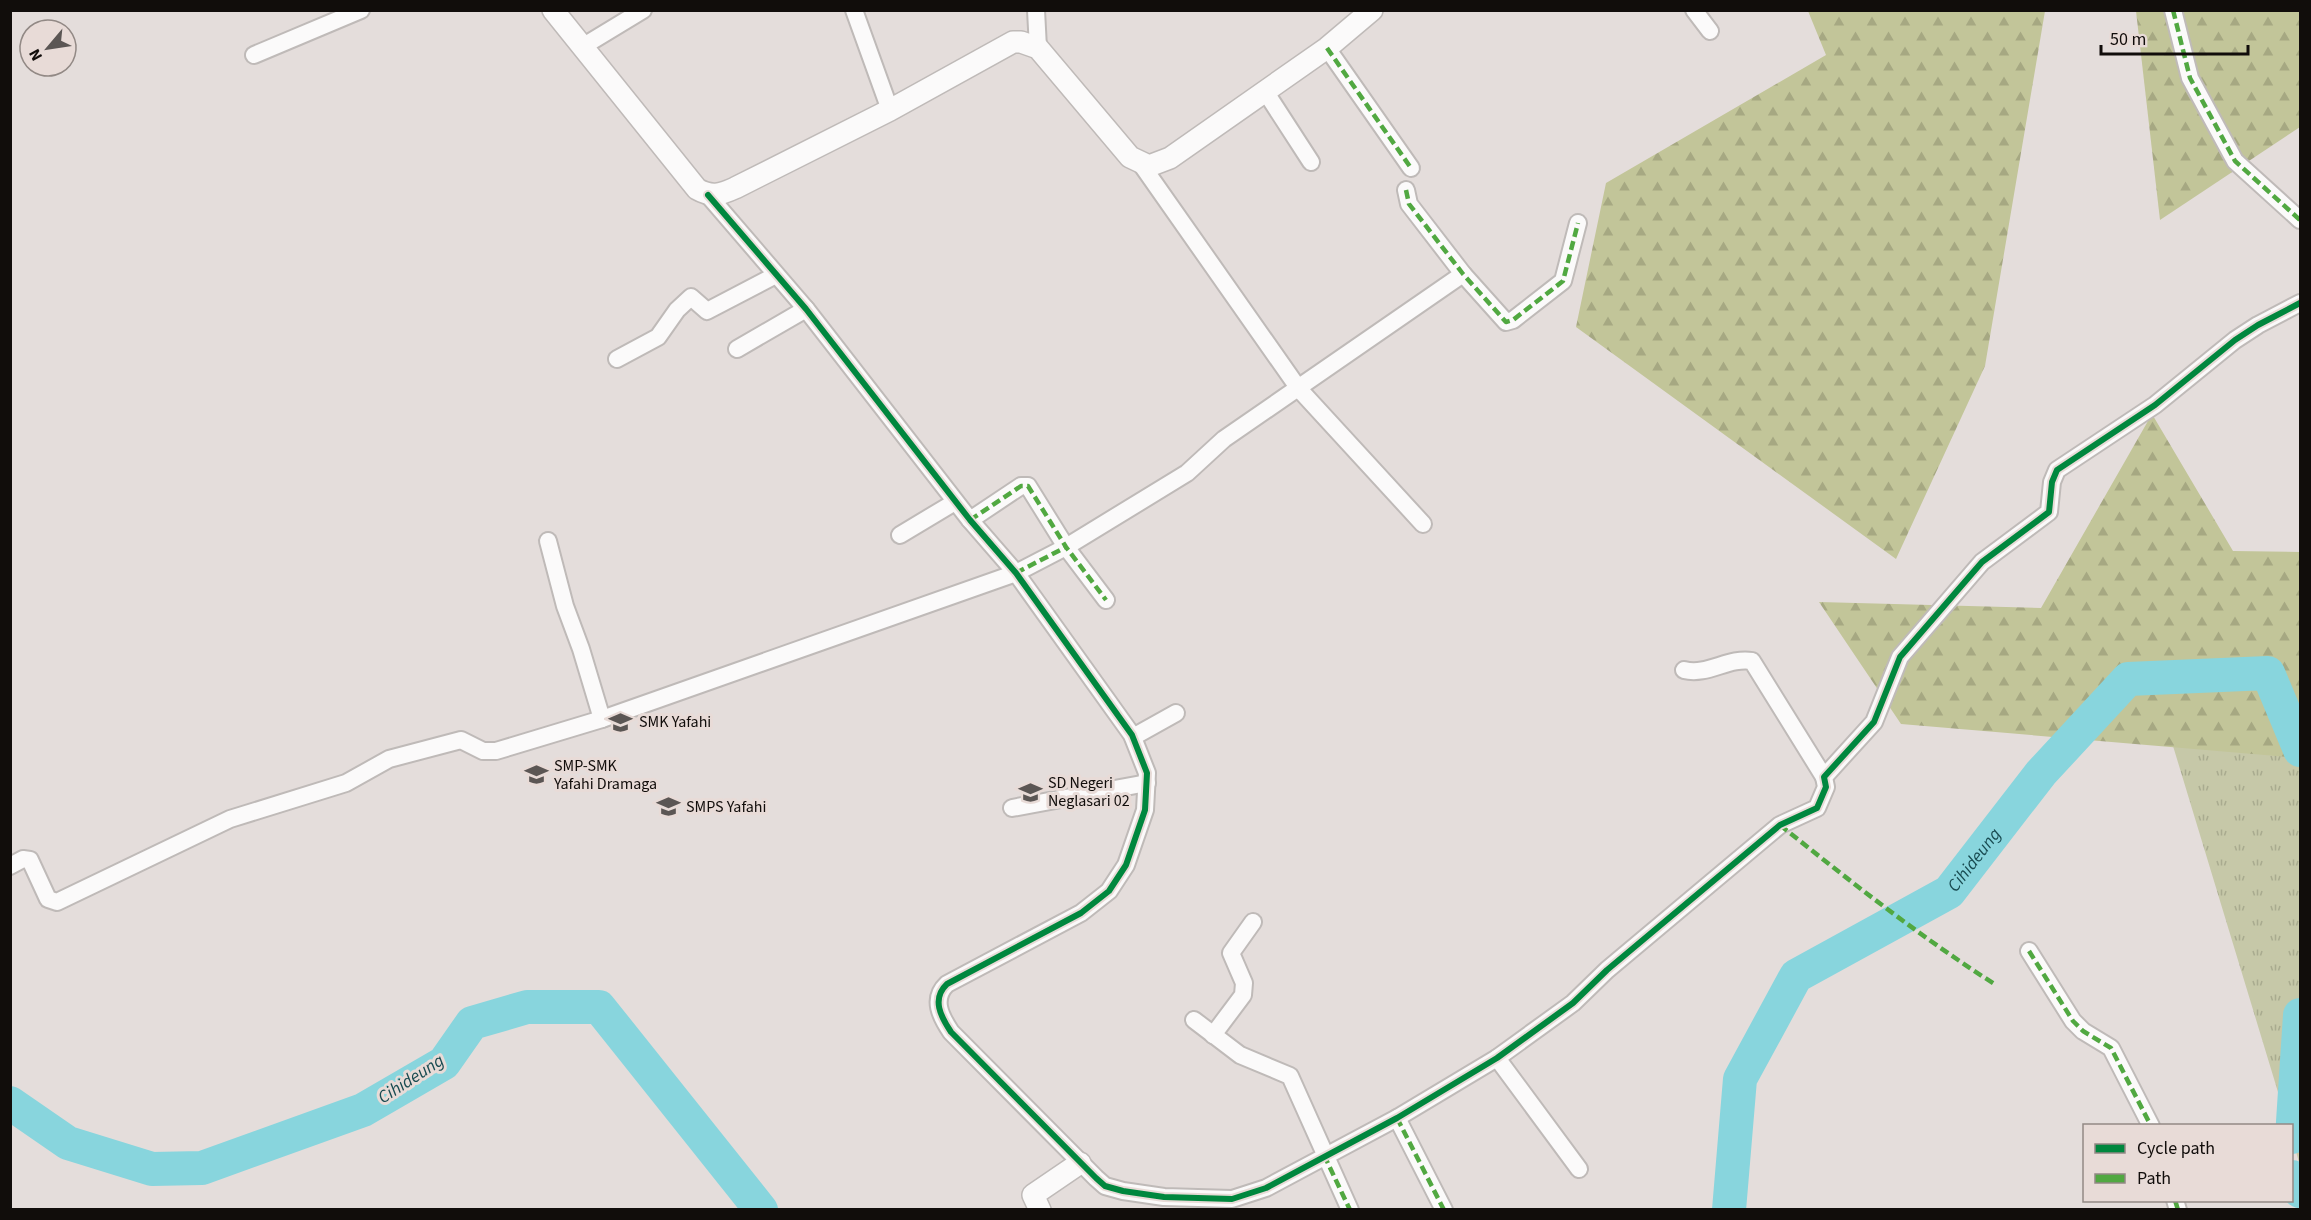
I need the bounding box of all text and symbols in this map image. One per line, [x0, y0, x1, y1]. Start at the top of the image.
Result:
north arrow [18, 18, 78, 78]
scale bar [2101, 18, 2248, 56]
text: 50 m [2110, 27, 2146, 52]
text: N [24, 45, 48, 65]
school or university icon: SMK Yafahi [608, 709, 634, 735]
place label: SMK Yafahi [639, 711, 711, 733]
place label: SMP-SMK Yafahi Dramaga [553, 755, 657, 795]
school or university icon: SMP-SMK Yafahi Dramaga [523, 762, 549, 788]
place label: SD Negeri Neglasari 02 [1048, 772, 1130, 812]
school or university icon: SD Negeri Neglasari 02 [1017, 779, 1043, 805]
school or university icon: SMPS Yafahi [655, 794, 681, 820]
place label: SMPS Yafahi [686, 796, 766, 818]
water label: Cihideung [1941, 823, 2007, 897]
water label: Cihideung [373, 1048, 449, 1110]
legend [2083, 1124, 2293, 1202]
text: Cycle path [2137, 1136, 2215, 1161]
text: Path [2137, 1166, 2171, 1191]

